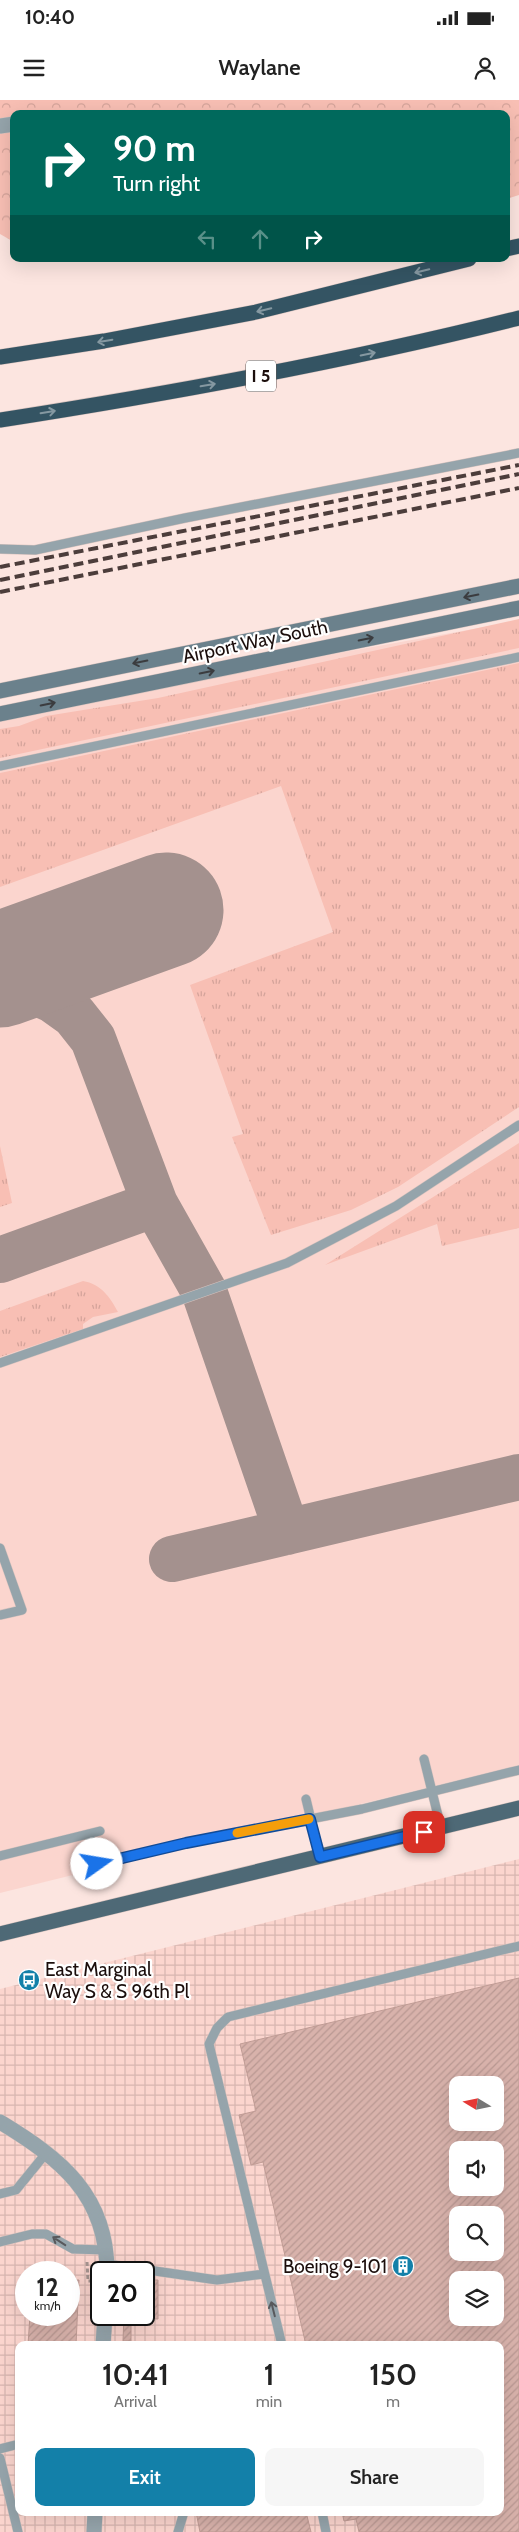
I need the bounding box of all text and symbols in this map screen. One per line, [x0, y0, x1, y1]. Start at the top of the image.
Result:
text: 10:40 [25, 6, 75, 29]
icon: menu [20, 54, 48, 82]
text: Waylane [218, 54, 301, 81]
icon: person [471, 54, 499, 82]
text: 90 m [113, 127, 196, 170]
icon: right [30, 130, 95, 195]
text: Turn right [113, 170, 200, 197]
icon: left [193, 225, 221, 253]
icon: ahead [246, 225, 274, 253]
icon: right [299, 225, 327, 253]
one-way arrow [414, 267, 430, 276]
one-way arrow [257, 306, 273, 315]
one-way arrow [97, 336, 113, 346]
one-way arrow [359, 349, 375, 358]
road number: I 5 [246, 360, 276, 392]
one-way arrow [200, 380, 216, 390]
one-way arrow [40, 407, 56, 417]
one-way arrow [464, 592, 480, 601]
street label: Airport Way South [181, 615, 330, 668]
one-way arrow [358, 634, 374, 643]
one-way arrow [133, 658, 149, 668]
one-way arrow [199, 666, 215, 676]
one-way arrow [39, 699, 55, 708]
pin [403, 1811, 445, 1853]
icon: arrive [410, 1818, 438, 1846]
position arrow [70, 1837, 122, 1889]
place label: East Marginal Way S & S 96th Pl [45, 1958, 190, 2003]
bus stop icon: East Marginal Way S & S 96th Pl [17, 1968, 41, 1992]
north arrow [449, 2076, 504, 2131]
map controls [449, 2076, 504, 2326]
button: sound [449, 2141, 504, 2196]
button: search [449, 2206, 504, 2261]
one-way arrow [52, 2236, 66, 2246]
building icon: Boeing 9-101 [391, 2254, 415, 2278]
place label: Boeing 9-101 [283, 2255, 387, 2278]
speed limit sign: 20 [90, 2261, 155, 2326]
button: layers [449, 2271, 504, 2326]
text: 12 [36, 2272, 59, 2302]
text: km/h [34, 2298, 61, 2313]
one-way arrow [268, 2302, 277, 2318]
text: 10:41 [102, 2356, 169, 2393]
text: 1 [264, 2356, 274, 2393]
text: 150 [369, 2356, 417, 2393]
text: Arrival [114, 2392, 157, 2411]
text: min [256, 2392, 282, 2411]
text: m [386, 2392, 400, 2411]
button: Exit [35, 2448, 255, 2506]
button: Share [265, 2448, 484, 2506]

